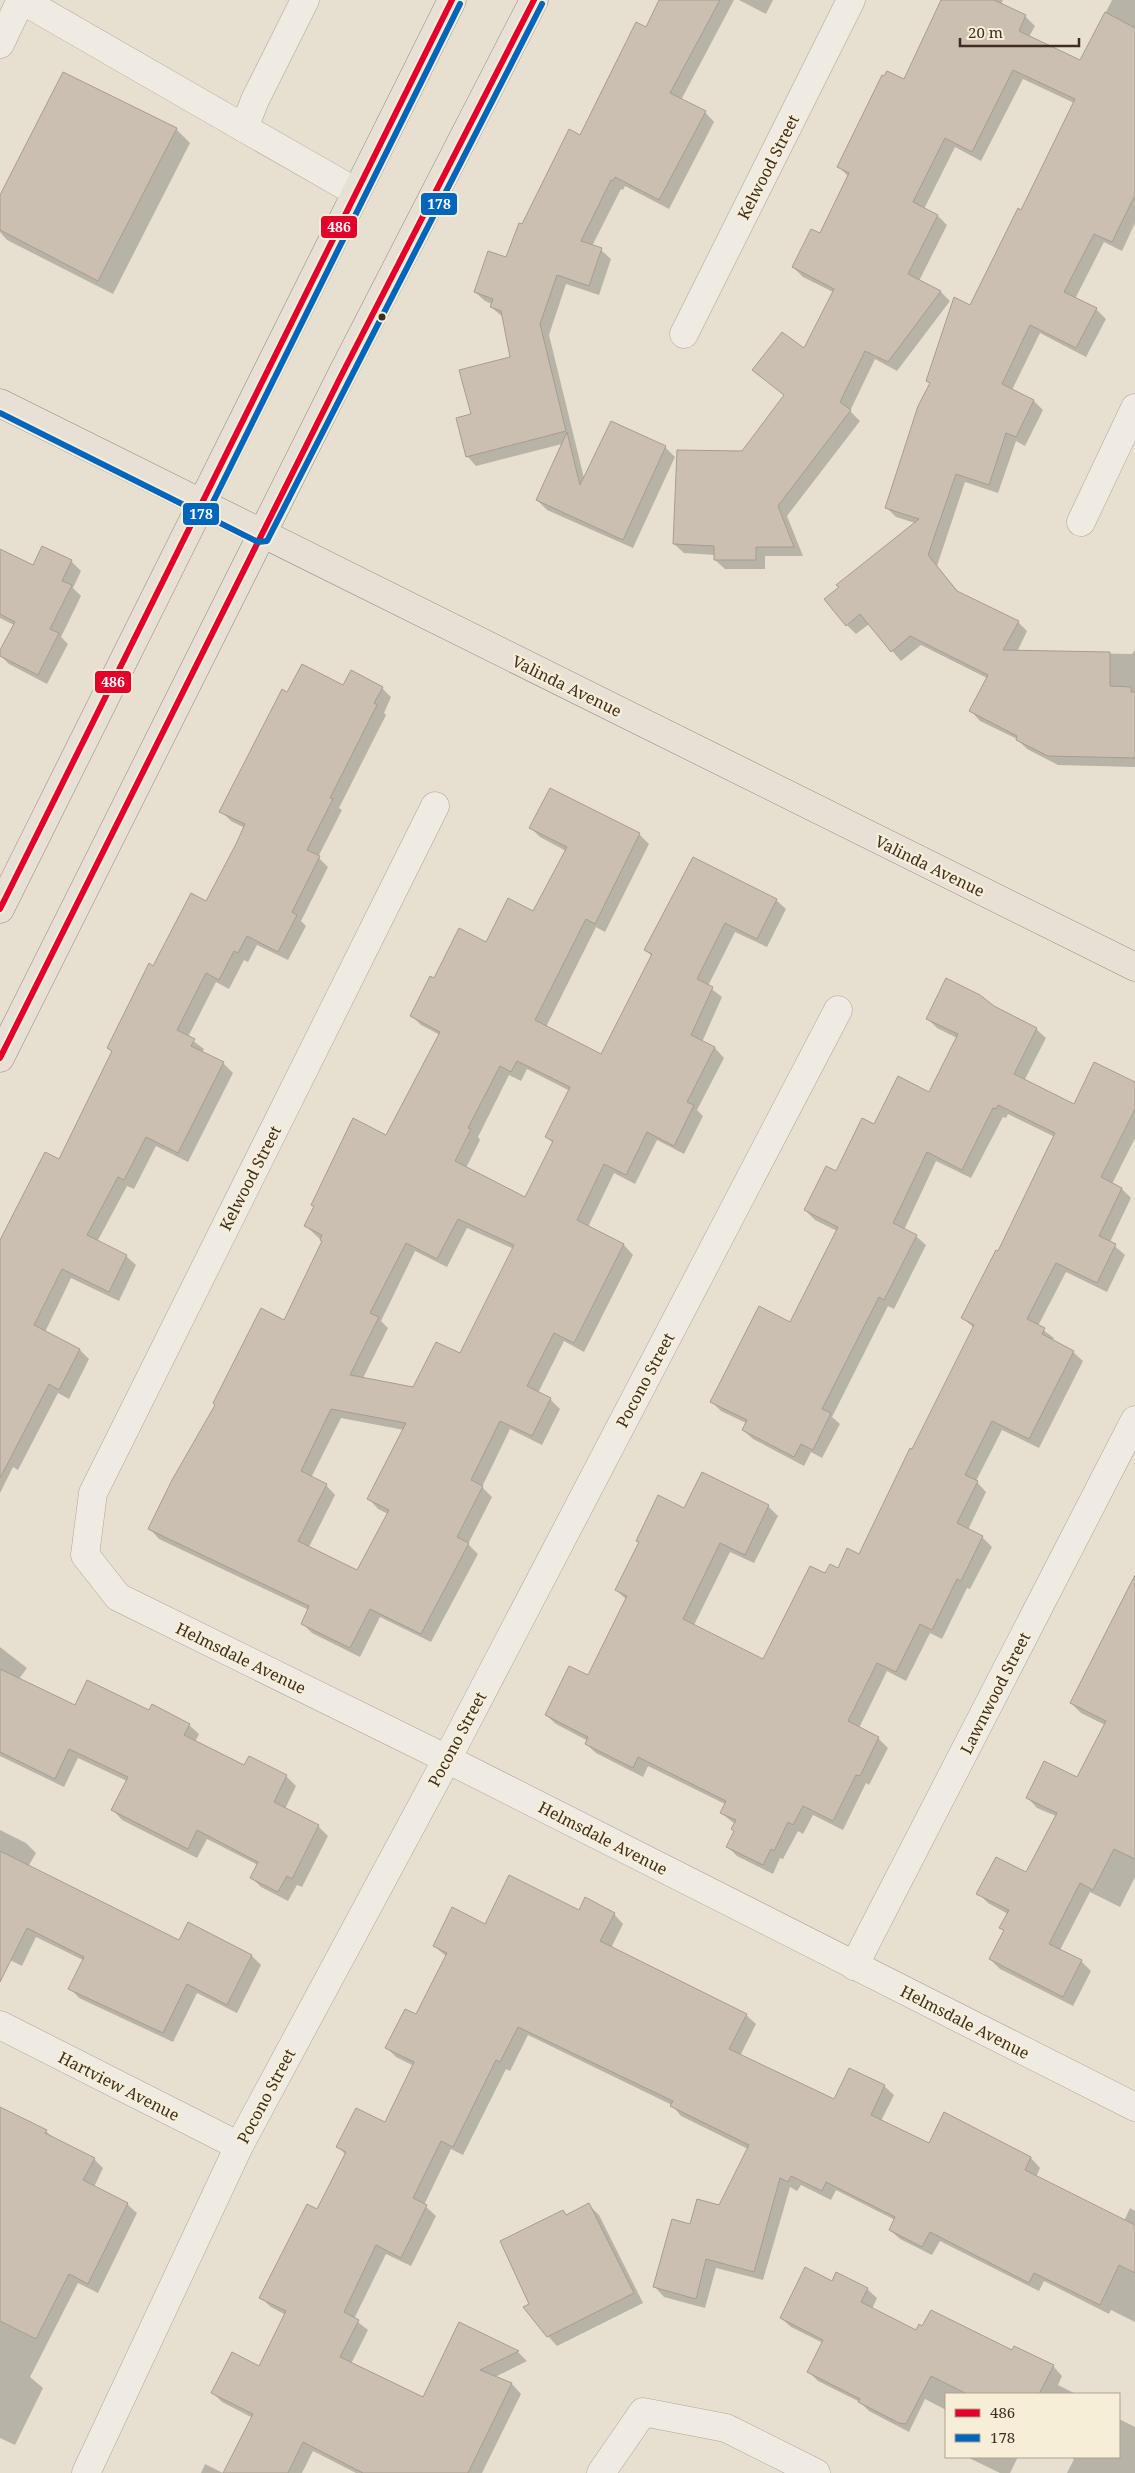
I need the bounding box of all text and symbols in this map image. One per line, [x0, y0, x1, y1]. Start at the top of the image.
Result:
scale bar [960, 15, 1079, 47]
text: 20 m [968, 22, 1003, 42]
street label: Kelwood Street [732, 110, 804, 223]
line badge: 178 [420, 192, 458, 216]
text: 178 [427, 194, 451, 213]
line badge: 486 [320, 215, 358, 239]
text: 486 [327, 217, 351, 236]
unlabelled marker [377, 312, 387, 322]
line badge: 178 [182, 502, 220, 526]
text: 178 [189, 504, 213, 523]
street label: Valinda Avenue [509, 650, 625, 722]
line badge: 486 [94, 670, 132, 694]
text: 486 [101, 672, 125, 691]
street label: Valinda Avenue [872, 830, 988, 902]
street label: Kelwood Street [214, 1121, 286, 1234]
street label: Pocono Street [611, 1328, 679, 1431]
street label: Helmsdale Avenue [172, 1617, 310, 1699]
street label: Lawnwood Street [955, 1628, 1035, 1758]
street label: Pocono Street [423, 1687, 491, 1790]
street label: Helmsdale Avenue [535, 1796, 671, 1880]
street label: Helmsdale Avenue [897, 1980, 1033, 2064]
street label: Pocono Street [232, 2044, 300, 2147]
street label: Hartview Avenue [55, 2046, 183, 2126]
legend [945, 2393, 1120, 2458]
text: 486 [990, 2402, 1015, 2422]
text: 178 [990, 2427, 1015, 2447]

